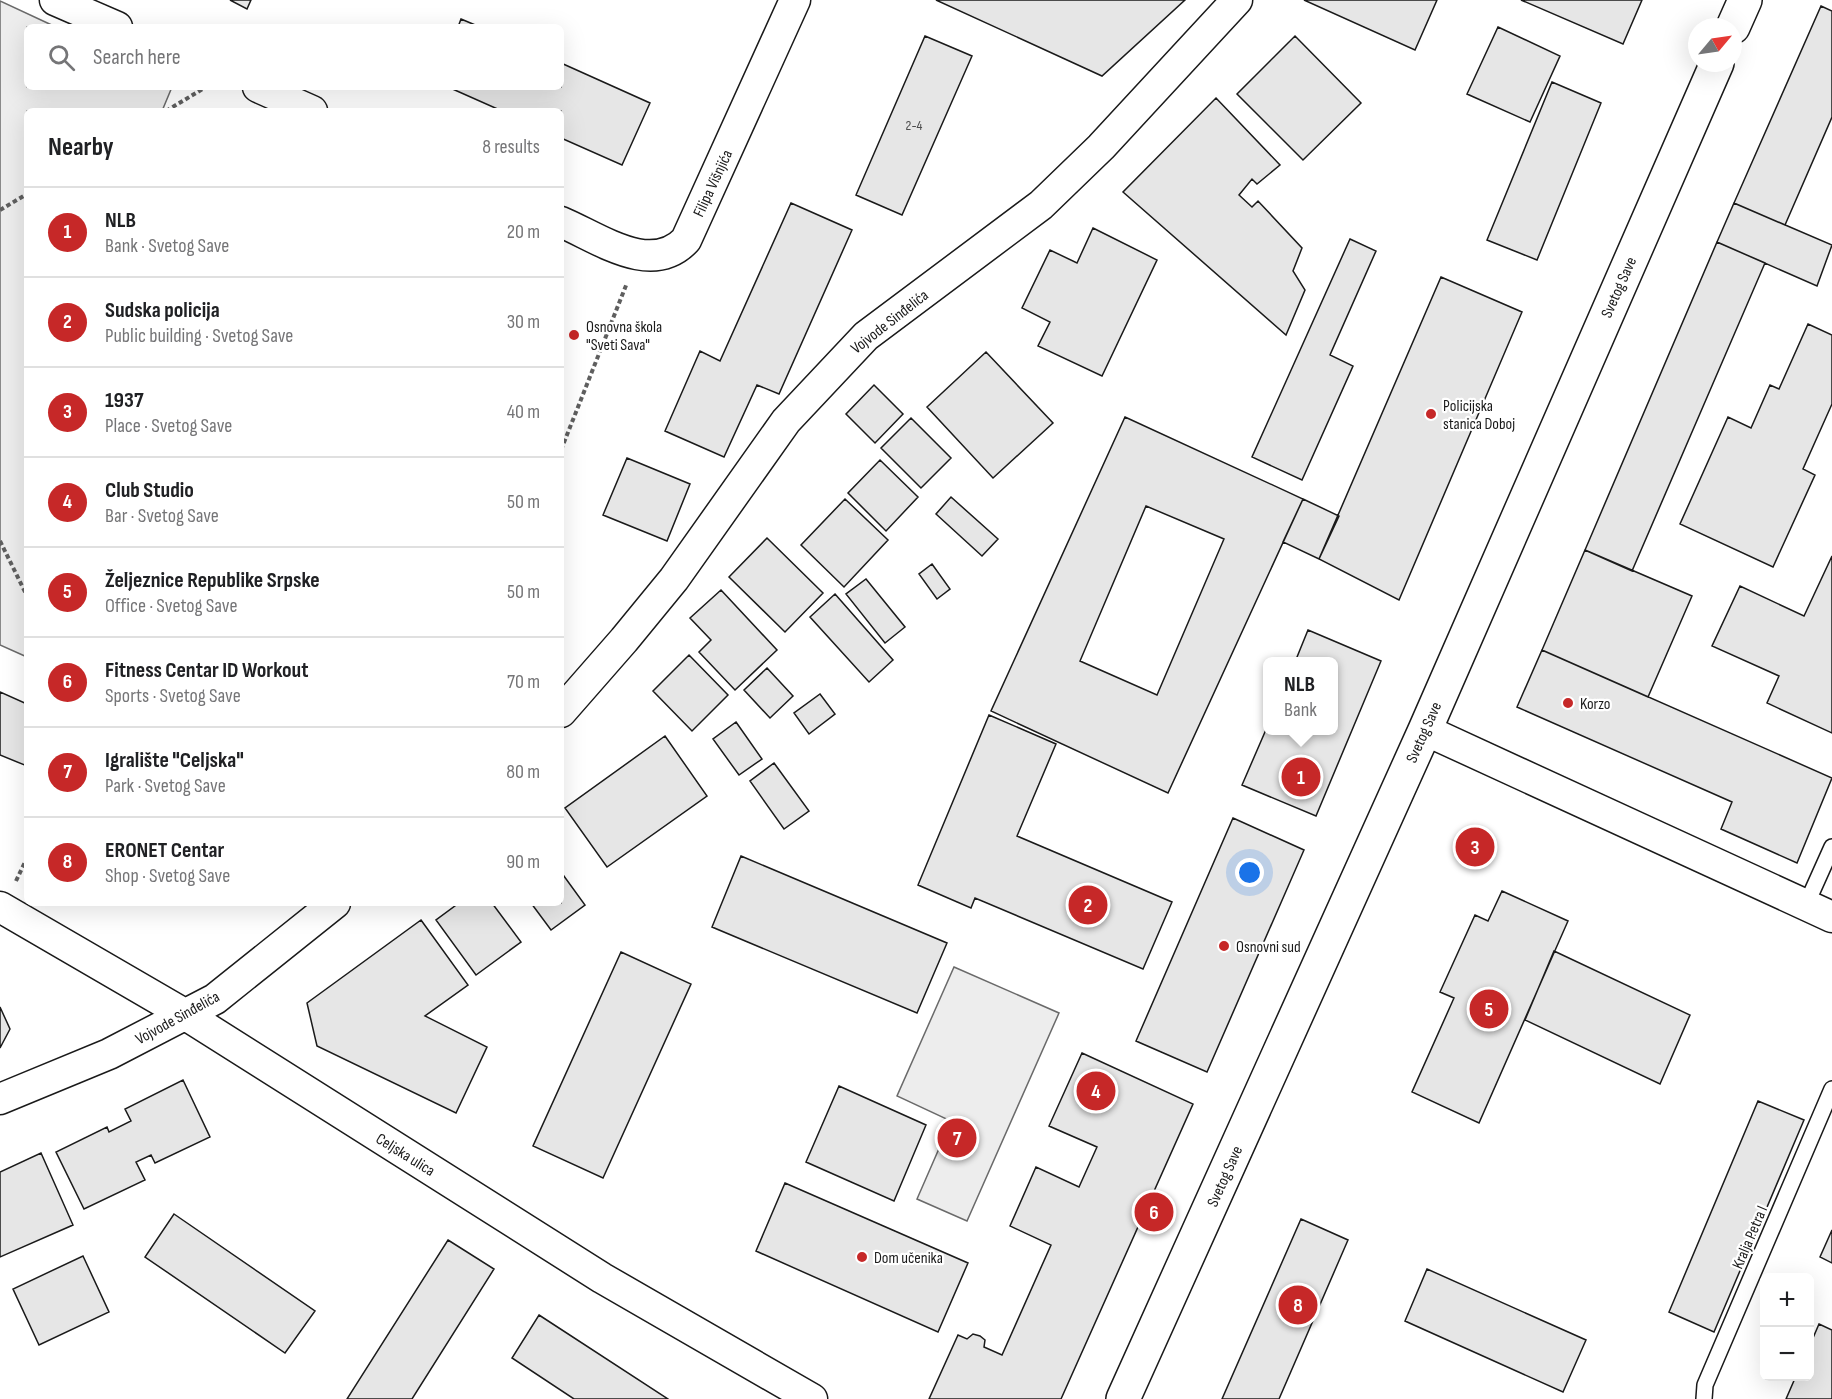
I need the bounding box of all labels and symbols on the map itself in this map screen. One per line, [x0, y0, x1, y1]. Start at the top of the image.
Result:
north arrow [1688, 18, 1742, 72]
house number: 2-4 [906, 117, 923, 134]
street label: Filipa Višnjića [690, 147, 737, 220]
street label: Svetog Save [1597, 254, 1641, 321]
street label: Vojvode Sinđelića [847, 286, 932, 358]
place label: Osnovna škola "Sveti Sava" [586, 318, 662, 355]
marker: Osnovna škola "Sveti Sava" [567, 328, 581, 342]
place label: Policijska stanica Doboj [1443, 397, 1515, 434]
marker: Policijska stanica Doboj [1424, 407, 1438, 421]
place label: Korzo [1580, 695, 1610, 714]
marker: Korzo [1561, 696, 1575, 710]
street label: Svetog Save [1402, 699, 1446, 766]
pin: 1 [1282, 754, 1320, 800]
pin: 3 [1456, 824, 1494, 870]
your location [1235, 858, 1264, 887]
pin: 2 [1068, 882, 1108, 928]
place label: Osnovni sud [1236, 938, 1301, 957]
marker: Osnovni sud [1217, 939, 1231, 953]
pin: 5 [1470, 986, 1508, 1032]
street label: Vojvode Sinđelića [132, 987, 223, 1049]
pin: 4 [1076, 1068, 1116, 1114]
pin: 7 [938, 1116, 976, 1160]
street label: Celjska ulica [372, 1130, 438, 1181]
street label: Svetog Save [1203, 1143, 1247, 1210]
pin: 6 [1134, 1190, 1174, 1234]
street label: Kralja Petra I [1729, 1203, 1772, 1272]
place label: Dom učenika [874, 1249, 943, 1268]
marker: Dom učenika [855, 1250, 869, 1264]
pin: 8 [1278, 1282, 1318, 1328]

